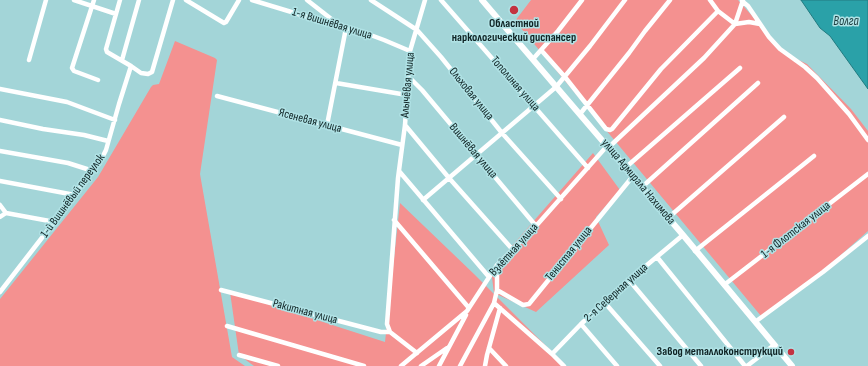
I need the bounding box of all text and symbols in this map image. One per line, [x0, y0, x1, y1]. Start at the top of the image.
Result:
marker: Областной наркологический диспансер [508, 4, 520, 16]
street label: 1-я Вишнёвая улица [290, 5, 374, 43]
water label: Волга [833, 14, 859, 30]
place label: Областной наркологический диспансер [452, 17, 576, 45]
street label: Алычёвая улица [398, 52, 418, 118]
street label: Тополиная улица [487, 54, 543, 114]
street label: Ольховая улица [445, 65, 497, 123]
street label: Ясеневая улица [277, 106, 343, 136]
street label: Вишнёвая улица [446, 121, 500, 181]
street label: улица Адмирала Нахимова [598, 136, 678, 228]
street label: 1-й Вишнёвый переулок [38, 151, 108, 241]
street label: 1-я Флотская улица [759, 199, 833, 261]
street label: Взлётная улица [487, 221, 541, 279]
street label: Тенистая улица [543, 224, 595, 284]
street label: 2-я Северная улица [581, 261, 651, 325]
street label: Ракитная улица [271, 296, 339, 328]
place label: Завод металлоконструкций [657, 345, 783, 359]
marker: Завод металлоконструкций [786, 347, 796, 357]

